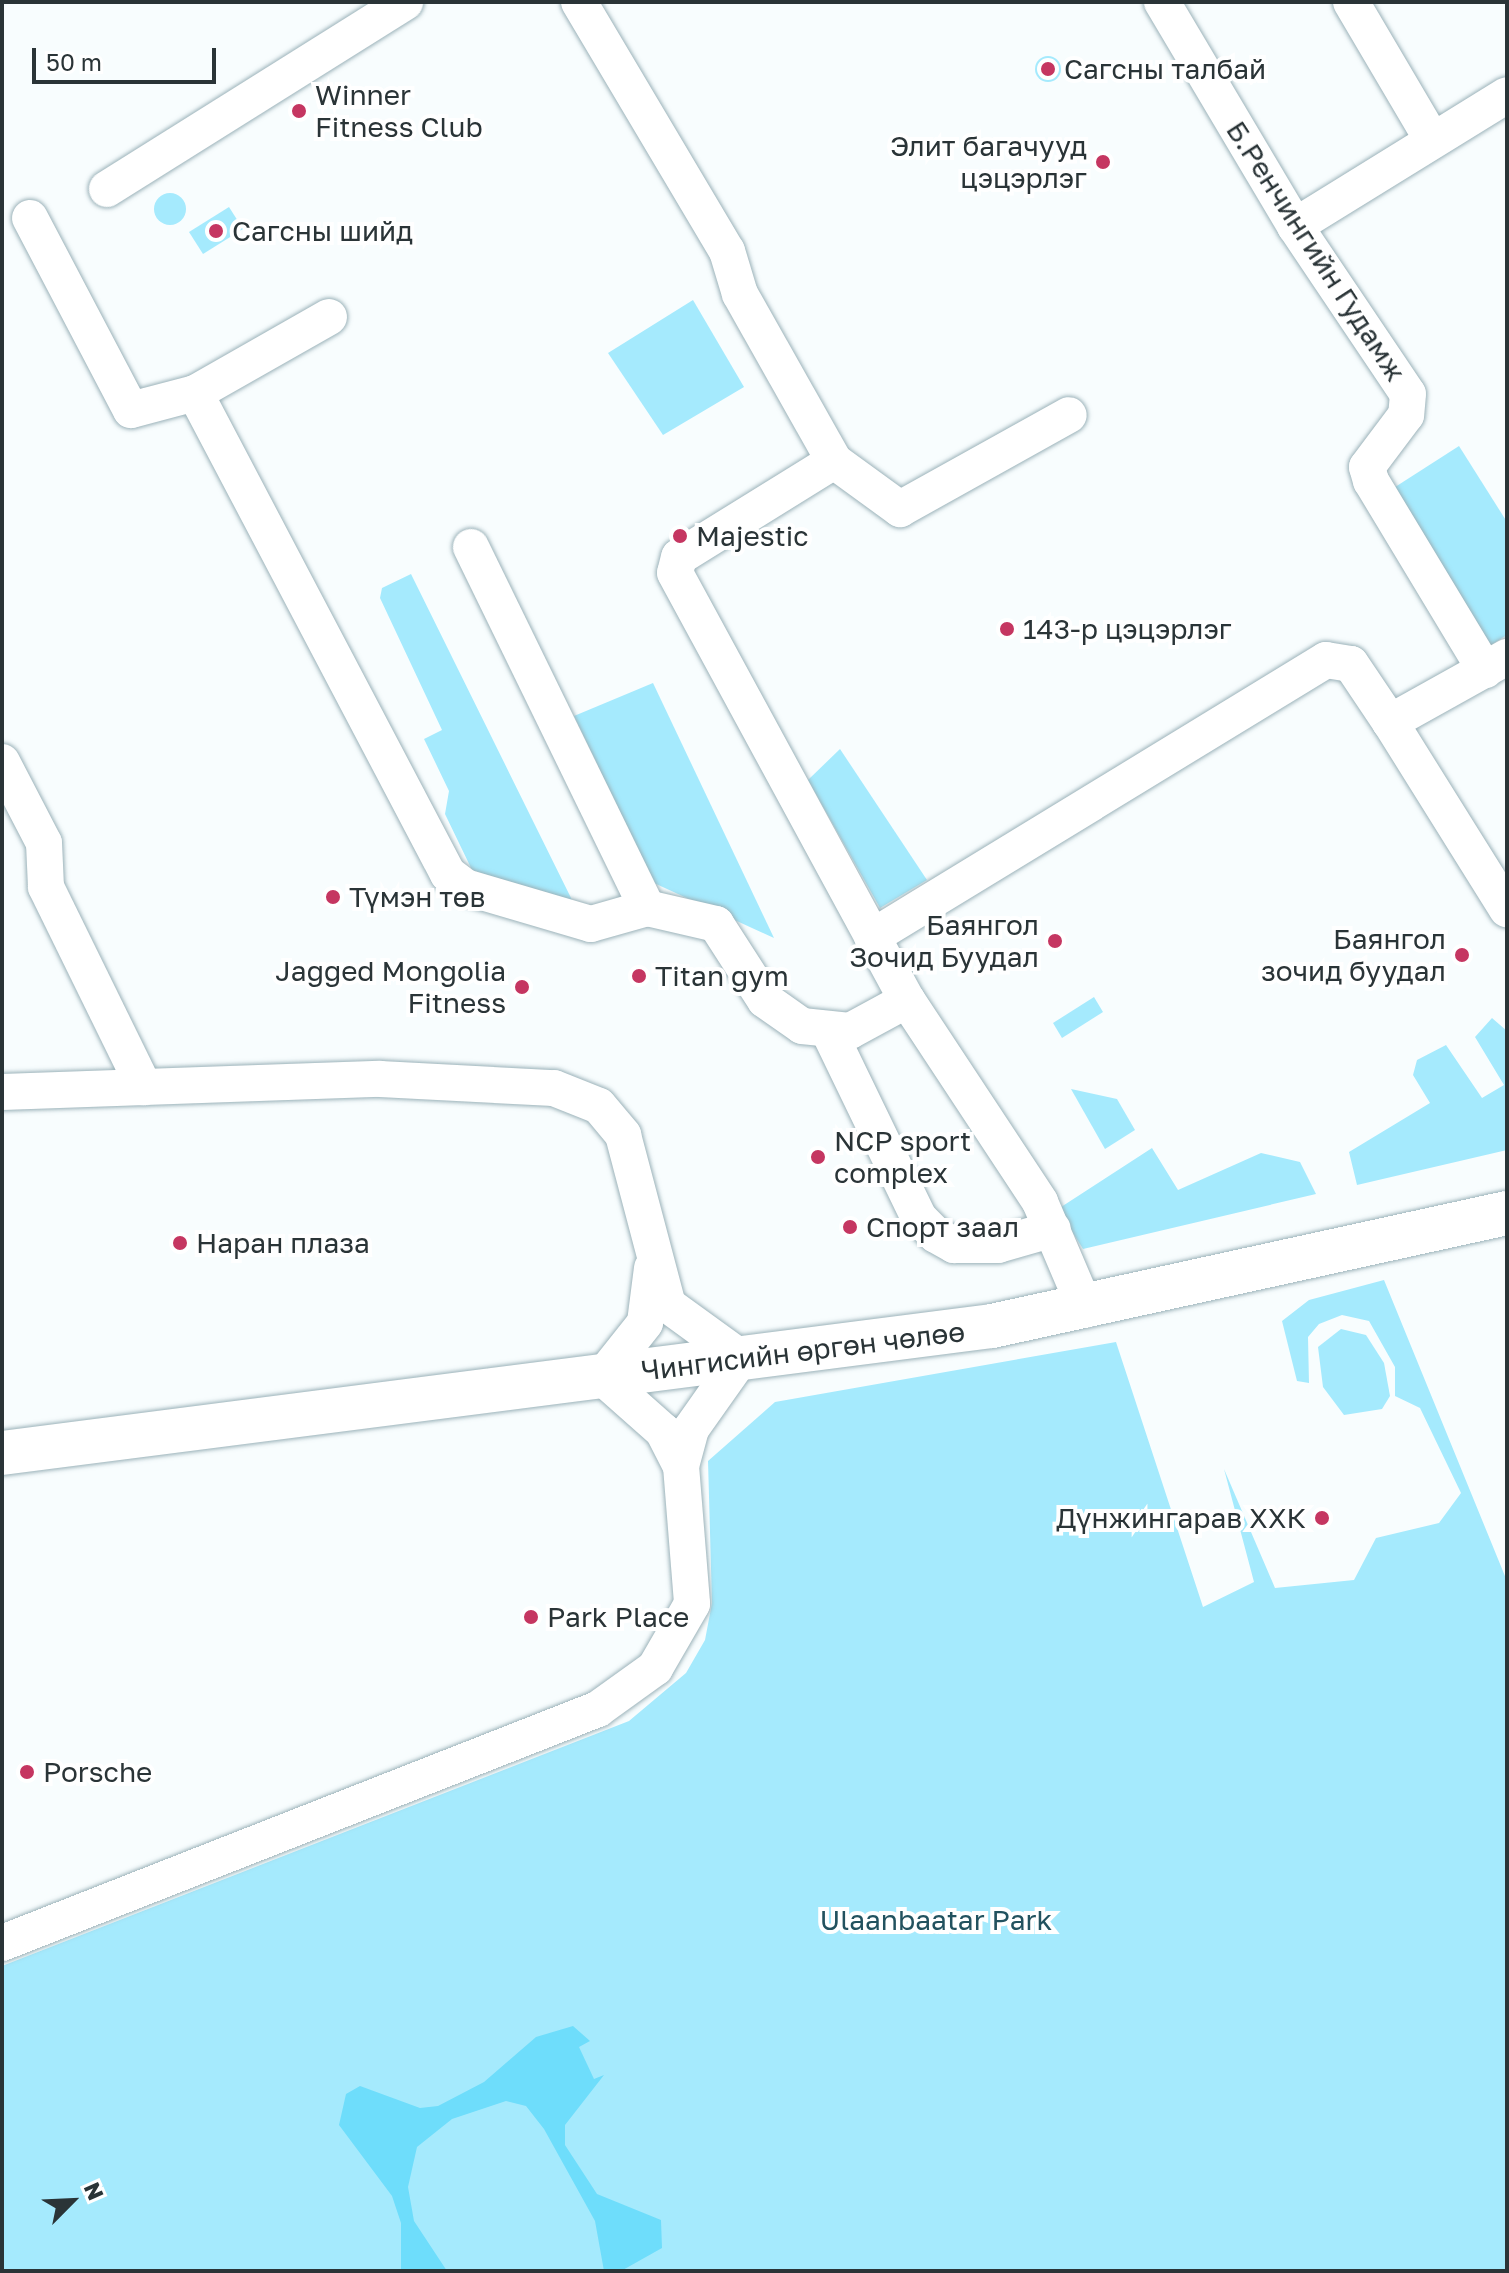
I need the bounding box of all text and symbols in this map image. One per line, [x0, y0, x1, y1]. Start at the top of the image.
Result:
scale bar [36, 32, 220, 82]
text: 50 m [46, 47, 102, 76]
place label: Сагсны талбай [1064, 52, 1266, 86]
marker: Сагсны талбай [1039, 60, 1057, 78]
place label: Winner Fitness Club [315, 78, 483, 144]
marker: Winner Fitness Club [290, 102, 308, 120]
street label: Б.Ренчингийн Гудамж [1219, 115, 1413, 387]
place label: Элит багачууд цэцэрлэг [890, 129, 1087, 195]
marker: Элит багачууд цэцэрлэг [1094, 153, 1112, 171]
place label: Сагсны шийд [232, 214, 413, 248]
marker: Сагсны шийд [207, 222, 225, 240]
place label: Majestic [696, 519, 808, 553]
marker: Majestic [671, 527, 689, 545]
place label: 143-р цэцэрлэг [1023, 612, 1232, 646]
marker: 143-р цэцэрлэг [998, 620, 1016, 638]
place label: Түмэн төв [349, 880, 485, 914]
marker: Түмэн төв [324, 888, 342, 906]
place label: Баянгол Зочид Буудал [849, 908, 1039, 974]
place label: Баянгол зочид буудал [1261, 922, 1446, 988]
marker: Баянгол Зочид Буудал [1046, 932, 1064, 950]
marker: Баянгол зочид буудал [1453, 946, 1471, 964]
place label: Jagged Mongolia Fitness [275, 954, 506, 1020]
place label: Titan gym [655, 959, 789, 993]
marker: Titan gym [630, 967, 648, 985]
marker: Jagged Mongolia Fitness [513, 978, 531, 996]
place label: NCP sport complex [834, 1124, 971, 1190]
marker: NCP sport complex [809, 1148, 827, 1166]
place label: Спорт заал [866, 1210, 1019, 1244]
marker: Спорт заал [841, 1218, 859, 1236]
place label: Наран плаза [196, 1226, 370, 1260]
marker: Наран плаза [171, 1234, 189, 1252]
street label: Чингисийн өргөн чөлөө [639, 1314, 967, 1388]
place label: Дүнжингарав ХХК [1056, 1501, 1306, 1535]
marker: Дүнжингарав ХХК [1313, 1509, 1331, 1527]
place label: Park Place [547, 1600, 689, 1634]
marker: Park Place [522, 1608, 540, 1626]
place label: Porsche [43, 1755, 152, 1789]
marker: Porsche [18, 1763, 36, 1781]
park label: Ulaanbaatar Park [820, 1903, 1052, 1937]
north arrow [32, 2161, 112, 2241]
text: N [79, 2178, 110, 2204]

